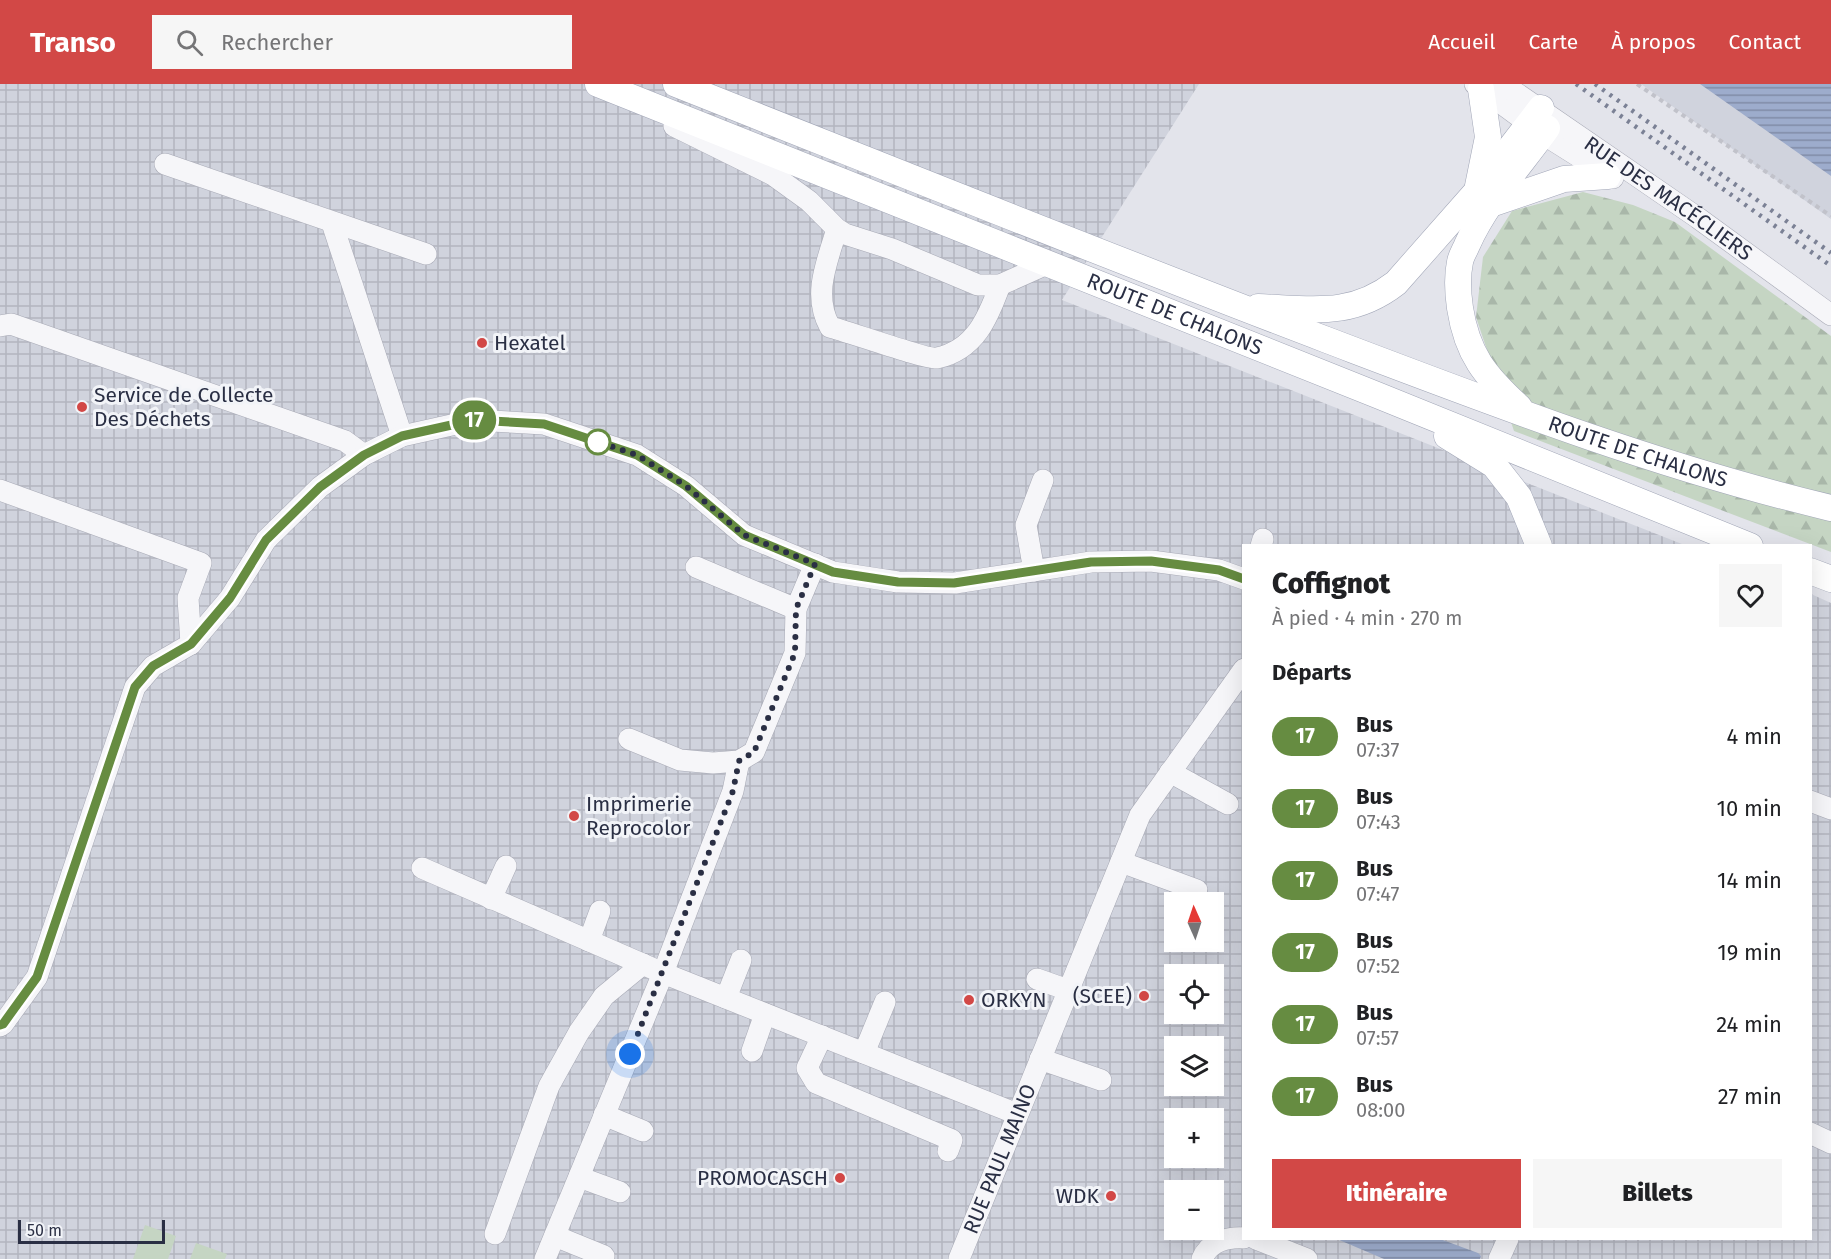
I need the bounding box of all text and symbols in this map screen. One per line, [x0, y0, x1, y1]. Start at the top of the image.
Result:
search box [152, 15, 572, 69]
text: Transo [30, 26, 116, 59]
icon: search [173, 26, 206, 59]
text: Rechercher [221, 29, 333, 56]
text: Accueil [1428, 29, 1495, 55]
text: Carte [1528, 29, 1578, 55]
text: À propos [1611, 29, 1696, 55]
text: Contact [1729, 29, 1801, 55]
street label: RUE DES MACÉCLIERS [1579, 131, 1757, 266]
street label: ROUTE DE CHALONS [1083, 268, 1266, 361]
place label: Hexatel [494, 330, 566, 356]
marker: Hexatel [475, 336, 489, 350]
place label: Service de Collecte Des Déchets [94, 382, 273, 432]
marker: Service de Collecte Des Déchets [75, 400, 89, 414]
line badge: 17 [447, 400, 501, 440]
text: 17 [464, 407, 484, 433]
street label: ROUTE DE CHALONS [1545, 410, 1731, 493]
unlabelled marker [585, 429, 611, 455]
button: heart [1719, 564, 1782, 627]
text: Coffignot [1272, 567, 1390, 600]
text: À pied · 4 min · 270 m [1272, 606, 1462, 630]
text: Départs [1272, 659, 1351, 686]
text: Bus [1356, 711, 1393, 738]
text: 17 [1295, 723, 1315, 749]
text: 4 min [1727, 723, 1782, 750]
text: 07:37 [1356, 738, 1399, 762]
text: Bus [1356, 783, 1393, 810]
place label: Imprimerie Reprocolor [586, 791, 692, 841]
text: 17 [1295, 795, 1315, 821]
text: 10 min [1716, 795, 1782, 822]
marker: Imprimerie Reprocolor [567, 809, 581, 823]
text: 07:43 [1356, 810, 1401, 834]
text: Bus [1356, 855, 1393, 882]
text: 17 [1295, 867, 1315, 893]
text: 14 min [1717, 867, 1782, 894]
text: 07:47 [1356, 882, 1399, 906]
north arrow [1164, 892, 1224, 952]
map controls [1164, 892, 1224, 1240]
text: Bus [1356, 927, 1393, 954]
text: 17 [1295, 939, 1315, 965]
text: 19 min [1717, 939, 1782, 966]
text: 07:52 [1356, 954, 1400, 978]
button: locate [1164, 964, 1224, 1024]
place label: (SCEE) [1073, 983, 1132, 1009]
place label: ORKYN [981, 987, 1047, 1013]
marker: (SCEE) [1137, 989, 1151, 1003]
marker: ORKYN [962, 993, 976, 1007]
text: Bus [1356, 999, 1393, 1026]
text: 17 [1295, 1011, 1315, 1037]
text: 24 min [1716, 1011, 1782, 1038]
text: 07:57 [1356, 1026, 1399, 1050]
button: layers [1164, 1036, 1224, 1096]
your location [615, 1039, 645, 1069]
text: Bus [1356, 1071, 1393, 1098]
street label: RUE PAUL MAINO [958, 1080, 1042, 1238]
text: 17 [1295, 1083, 1315, 1109]
text: 27 min [1718, 1083, 1782, 1110]
text: 08:00 [1356, 1098, 1405, 1122]
button: + [1164, 1108, 1224, 1168]
button: Itinéraire [1272, 1159, 1521, 1228]
button: Billets [1533, 1159, 1782, 1228]
place label: PROMOCASCH [697, 1165, 828, 1191]
marker: PROMOCASCH [833, 1171, 847, 1185]
button: − [1164, 1180, 1224, 1240]
place label: WDK [1056, 1183, 1100, 1209]
marker: WDK [1104, 1189, 1118, 1203]
scale bar [18, 1217, 165, 1244]
text: 50 m [27, 1221, 62, 1240]

